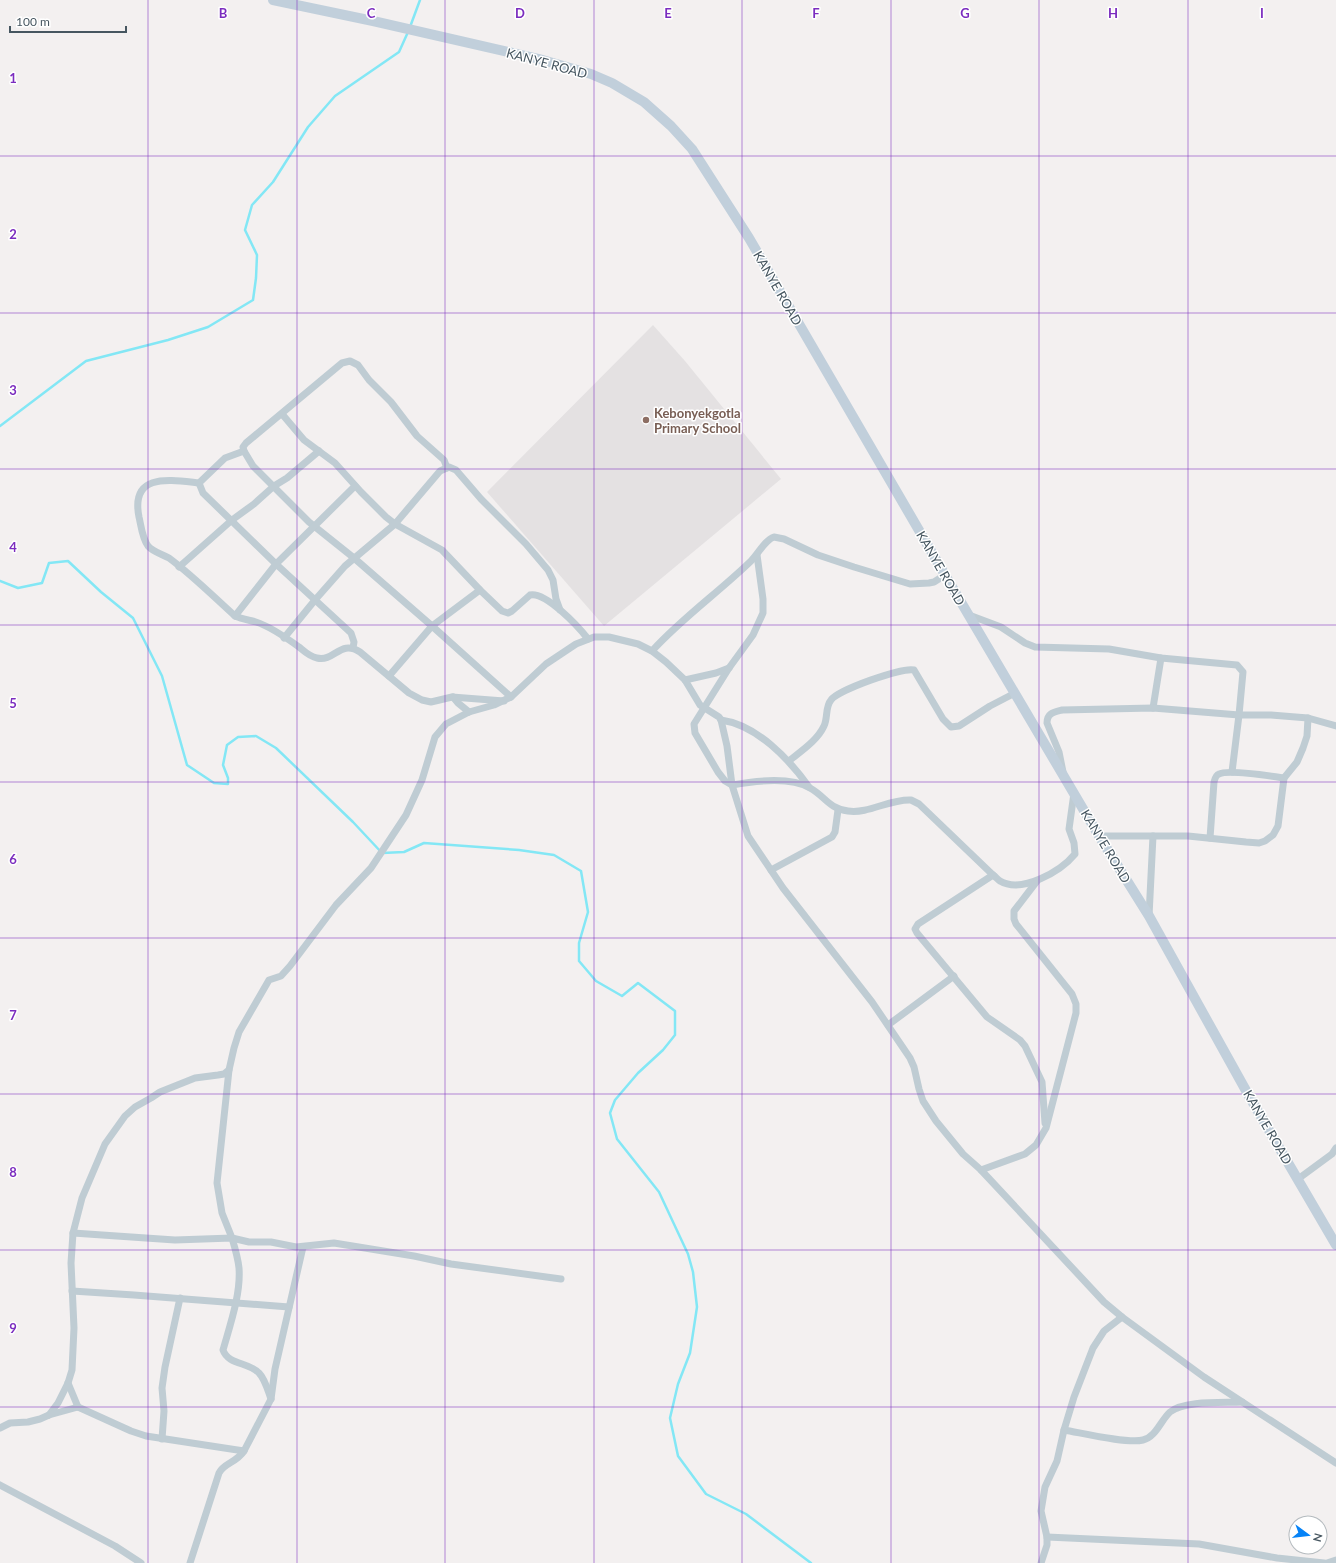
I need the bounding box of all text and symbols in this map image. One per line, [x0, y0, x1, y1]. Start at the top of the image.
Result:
text: B [219, 5, 228, 21]
text: C [367, 5, 376, 21]
text: D [515, 5, 525, 21]
text: E [664, 5, 672, 21]
text: F [812, 5, 820, 21]
text: G [960, 5, 970, 21]
text: H [1108, 5, 1118, 21]
text: I [1260, 5, 1264, 21]
scale bar [10, 8, 126, 34]
text: 100 m [16, 14, 50, 29]
street label: KANYE ROAD [505, 45, 589, 82]
text: 1 [9, 70, 17, 86]
text: 2 [9, 226, 17, 242]
street label: KANYE ROAD [750, 248, 806, 328]
text: 3 [9, 382, 17, 398]
place label: Kebonyekgotla Primary School [654, 405, 741, 436]
marker: Kebonyekgotla Primary School [641, 415, 651, 425]
street label: KANYE ROAD [913, 528, 969, 608]
text: 4 [9, 539, 17, 555]
text: 5 [9, 695, 17, 711]
street label: KANYE ROAD [1078, 806, 1134, 886]
text: 6 [9, 851, 17, 867]
text: 7 [9, 1007, 17, 1023]
street label: KANYE ROAD [1240, 1087, 1296, 1167]
text: 8 [9, 1164, 17, 1180]
text: 9 [9, 1320, 17, 1336]
north arrow [1288, 1515, 1328, 1555]
text: N [1311, 1532, 1326, 1543]

